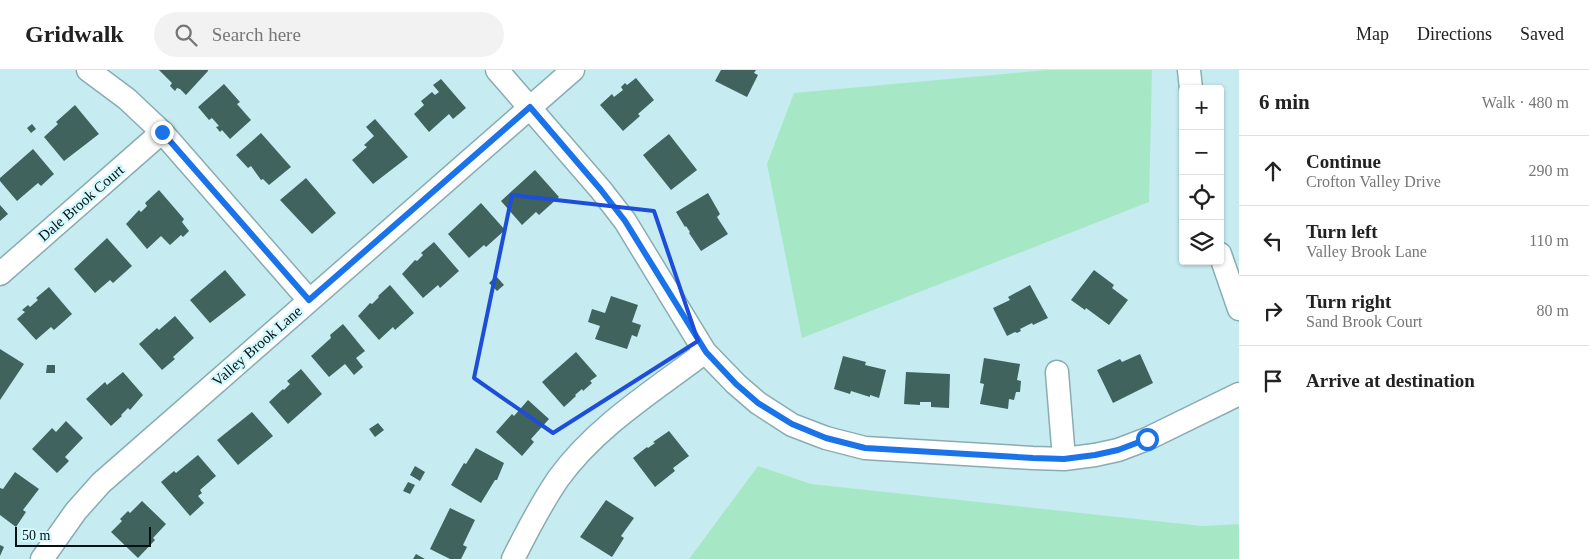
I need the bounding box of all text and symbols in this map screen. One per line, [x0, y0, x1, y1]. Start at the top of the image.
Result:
search box [154, 12, 504, 57]
text: Gridwalk [25, 21, 124, 47]
icon: search [172, 21, 200, 49]
text: Search here [212, 24, 301, 45]
text: Map [1356, 24, 1389, 44]
text: Directions [1417, 24, 1492, 44]
text: Saved [1520, 24, 1564, 44]
map controls [1179, 85, 1224, 265]
button: + [1179, 85, 1224, 130]
text: 6 min [1259, 90, 1310, 114]
text: Walk · 480 m [1482, 94, 1569, 111]
route end [151, 121, 174, 144]
button: − [1179, 130, 1224, 175]
text: Continue [1306, 151, 1381, 172]
icon: ahead [1259, 157, 1287, 185]
street label: Dale Brook Court [35, 161, 127, 244]
text: 290 m [1529, 162, 1569, 179]
text: Crofton Valley Drive [1306, 173, 1441, 190]
button: locate [1179, 175, 1224, 220]
button: layers [1179, 220, 1224, 265]
text: Turn left [1306, 221, 1378, 242]
icon: left [1259, 227, 1287, 255]
text: 110 m [1529, 232, 1569, 249]
text: Valley Brook Lane [1306, 243, 1427, 260]
text: Turn right [1306, 291, 1391, 312]
icon: right [1259, 297, 1287, 325]
text: 80 m [1537, 302, 1569, 319]
street label: Valley Brook Lane [209, 303, 305, 389]
text: Sand Brook Court [1306, 313, 1422, 330]
icon: arrive [1259, 367, 1287, 395]
text: Arrive at destination [1306, 370, 1475, 391]
route start [1136, 428, 1159, 451]
scale bar [15, 524, 151, 547]
text: 50 m [22, 528, 50, 543]

